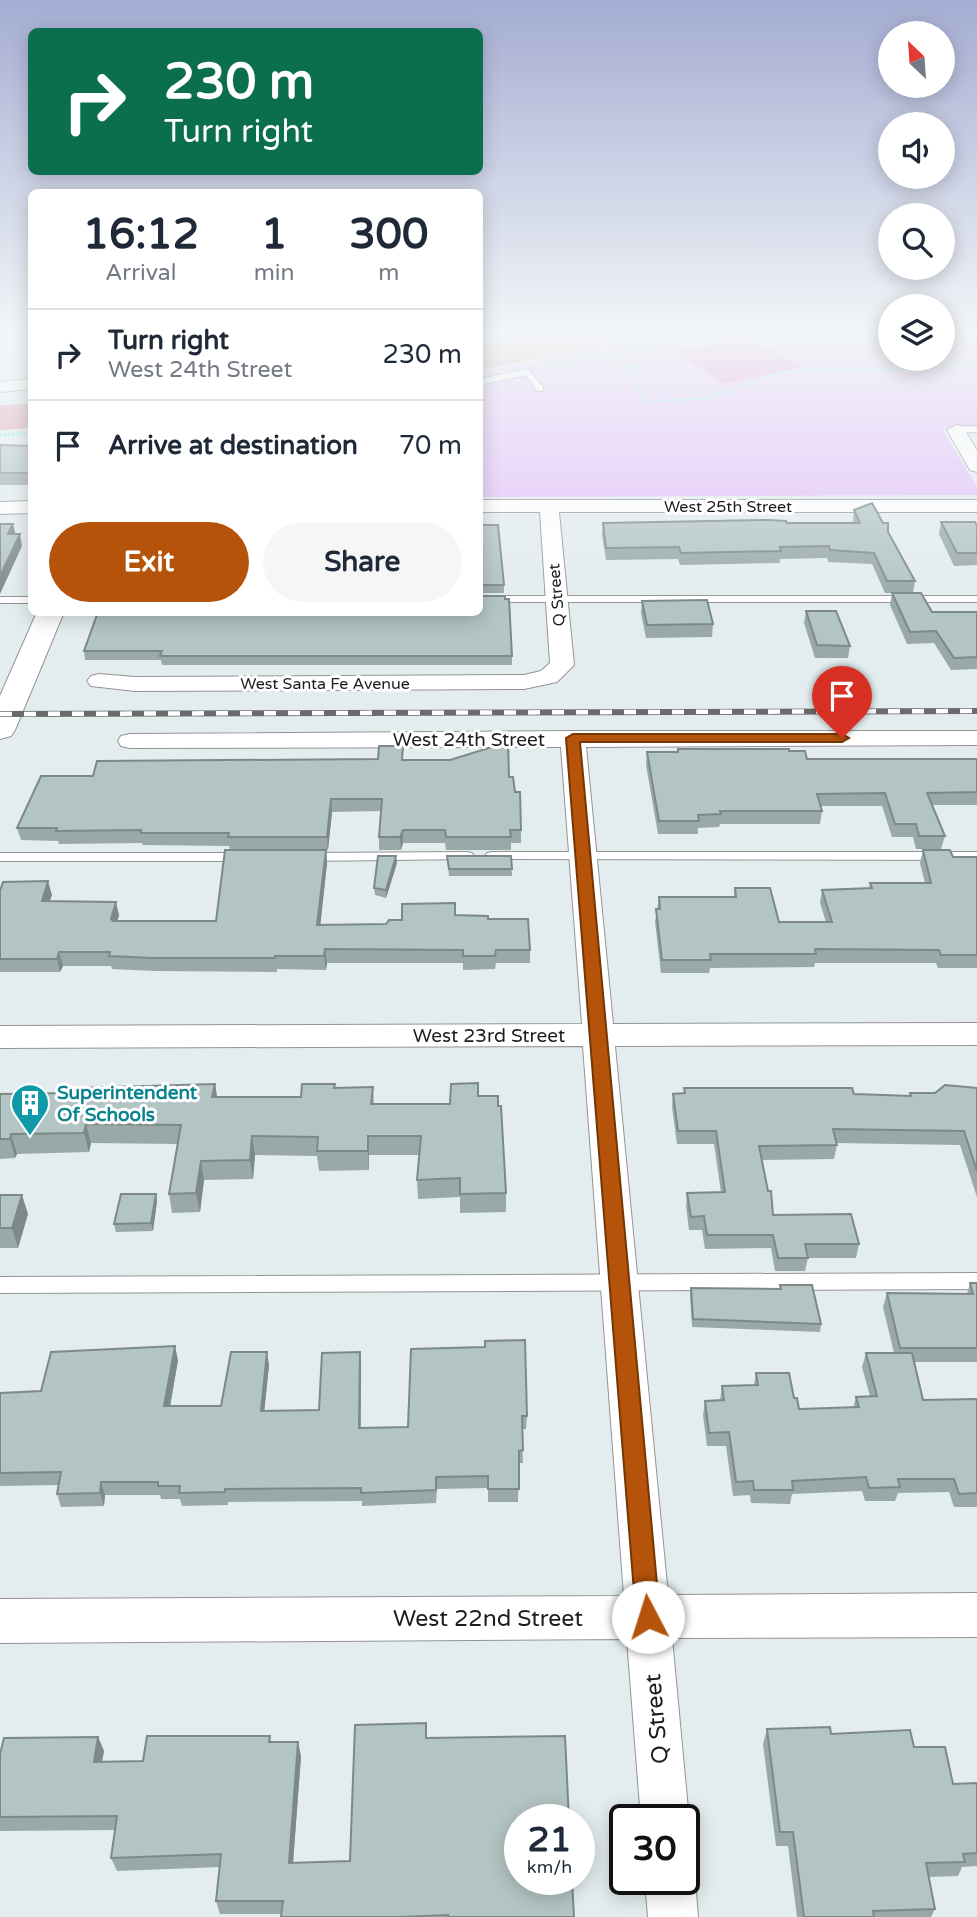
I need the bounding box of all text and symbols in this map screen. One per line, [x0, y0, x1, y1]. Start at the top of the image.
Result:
north arrow [878, 21, 956, 98]
map controls [878, 21, 955, 371]
text: 230 m [164, 53, 314, 112]
icon: right [49, 56, 140, 147]
button: sound [878, 112, 955, 189]
text: Turn right [164, 113, 313, 151]
button: search [878, 203, 955, 280]
text: 16:12 [83, 209, 199, 260]
text: 1 [261, 209, 287, 260]
text: 300 [349, 209, 428, 260]
text: Arrival [105, 259, 176, 287]
text: min [254, 259, 295, 287]
text: m [378, 259, 399, 287]
button: layers [878, 294, 955, 371]
text: Turn right [108, 325, 229, 356]
icon: right [49, 336, 87, 374]
text: 230 m [382, 339, 462, 370]
text: West 24th Street [108, 356, 292, 384]
icon: arrive [49, 427, 87, 465]
text: Arrive at destination [108, 430, 358, 461]
text: 70 m [399, 430, 462, 461]
street label: West 25th Street [664, 497, 792, 517]
button: Exit [49, 522, 249, 602]
button: Share [263, 522, 462, 602]
street label: Q Street [544, 563, 570, 627]
pin [812, 666, 872, 738]
street label: West Santa Fe Avenue [240, 674, 410, 694]
icon: arrive [823, 677, 861, 715]
street label: West 24th Street [393, 729, 545, 751]
street label: West 23rd Street [413, 1025, 565, 1047]
building icon: Superintendent Of Schools [9, 1082, 51, 1137]
place label: Superintendent Of Schools [57, 1082, 198, 1126]
position arrow [611, 1580, 685, 1654]
street label: West 22nd Street [393, 1605, 583, 1633]
street label: Q Street [639, 1672, 675, 1765]
speed limit sign: 30 [609, 1804, 700, 1895]
text: 21 [528, 1819, 571, 1861]
text: km/h [527, 1856, 572, 1878]

